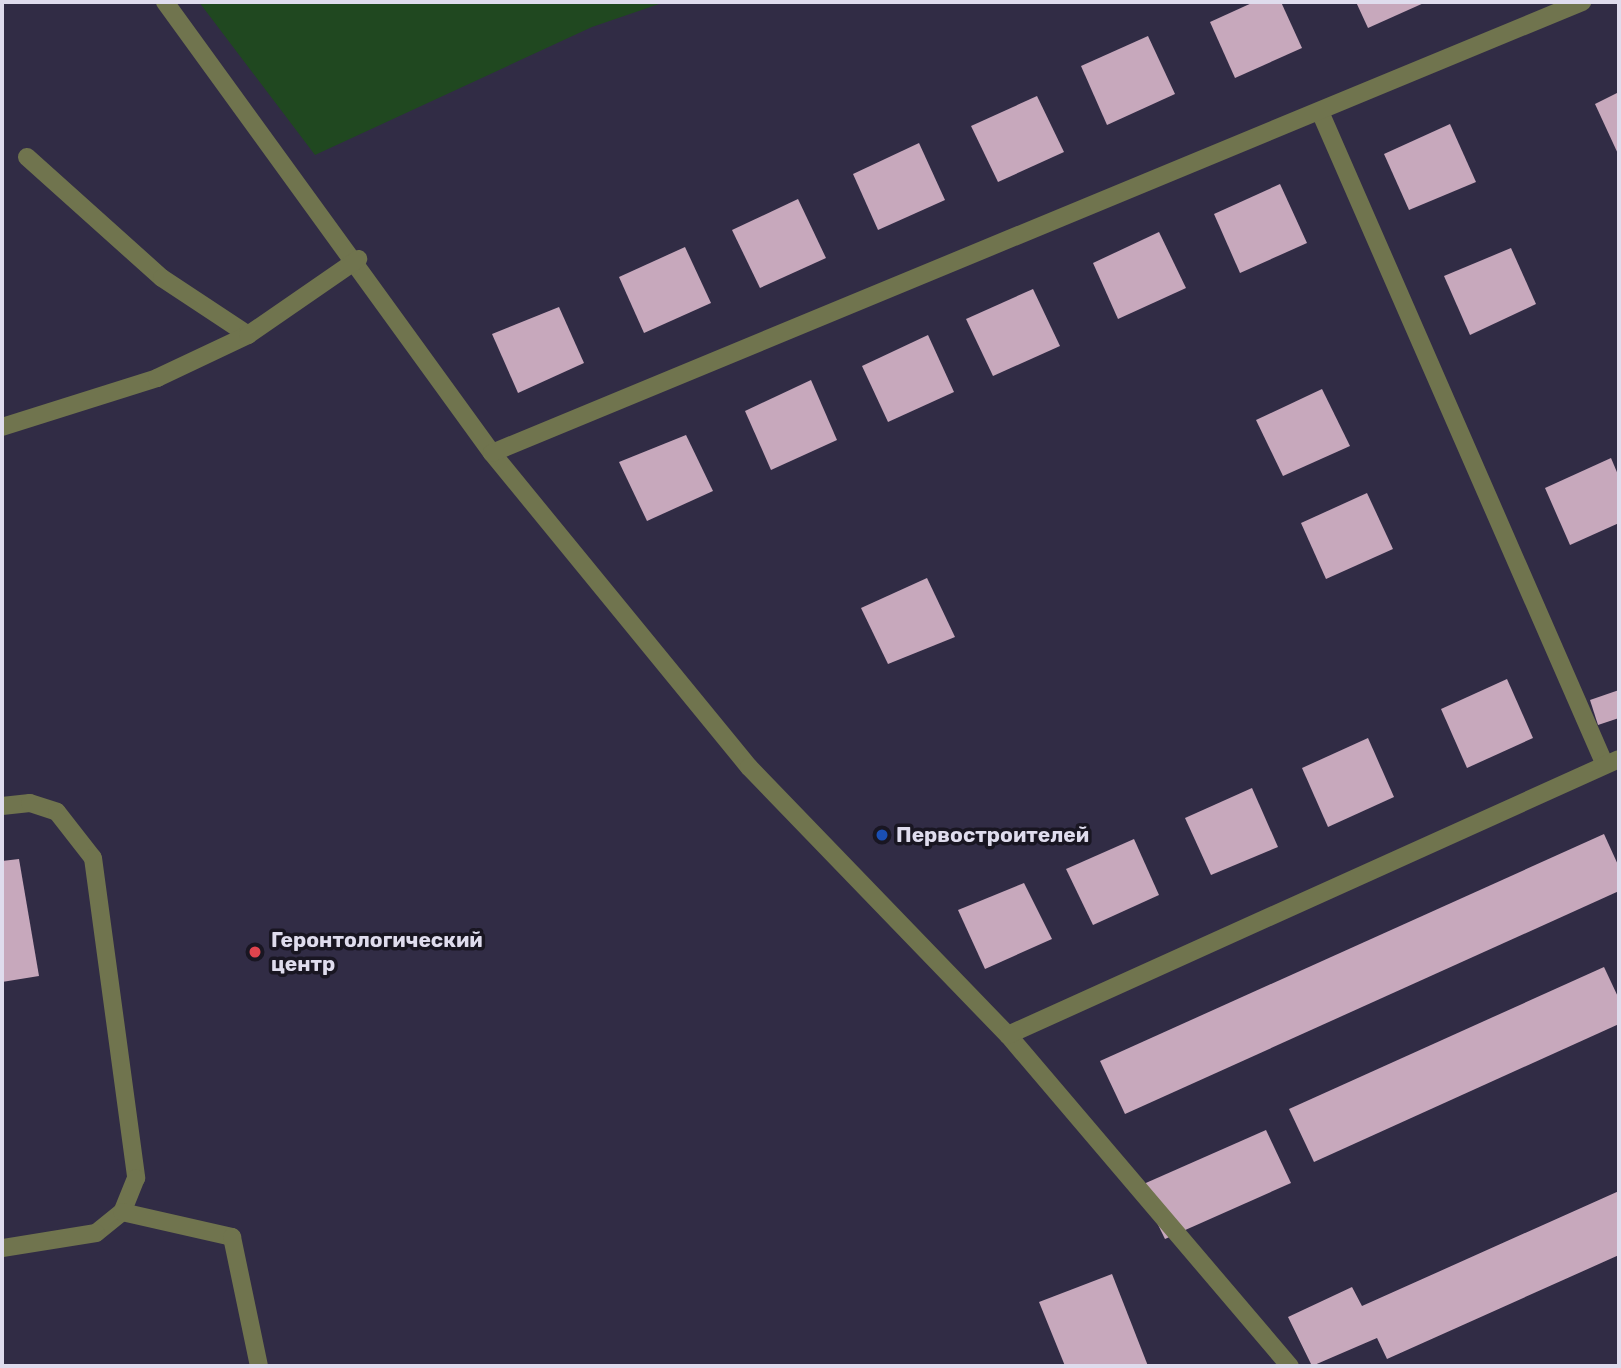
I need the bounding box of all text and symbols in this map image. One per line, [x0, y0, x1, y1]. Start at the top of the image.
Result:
place label: Первостроителей [896, 822, 1089, 848]
marker: Первостроителей [874, 827, 890, 843]
place label: Геронтологический центр [271, 927, 483, 977]
marker: Геронтологический центр [245, 942, 265, 962]

